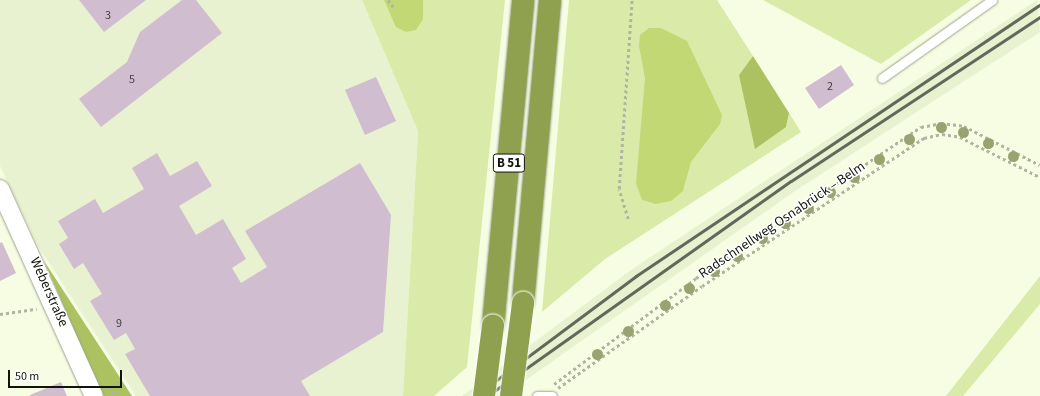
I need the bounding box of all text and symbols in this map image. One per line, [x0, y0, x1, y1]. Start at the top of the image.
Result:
house number: 3 [105, 9, 111, 23]
house number: 5 [129, 73, 135, 87]
house number: 2 [827, 80, 833, 94]
road number: B 51 [492, 152, 526, 174]
street label: Radschnellweg Osnabrück – Belm [696, 158, 868, 282]
street label: Weberstraße [26, 255, 72, 329]
house number: 9 [116, 317, 122, 331]
scale bar [10, 362, 124, 388]
text: 50 m [15, 368, 39, 385]

